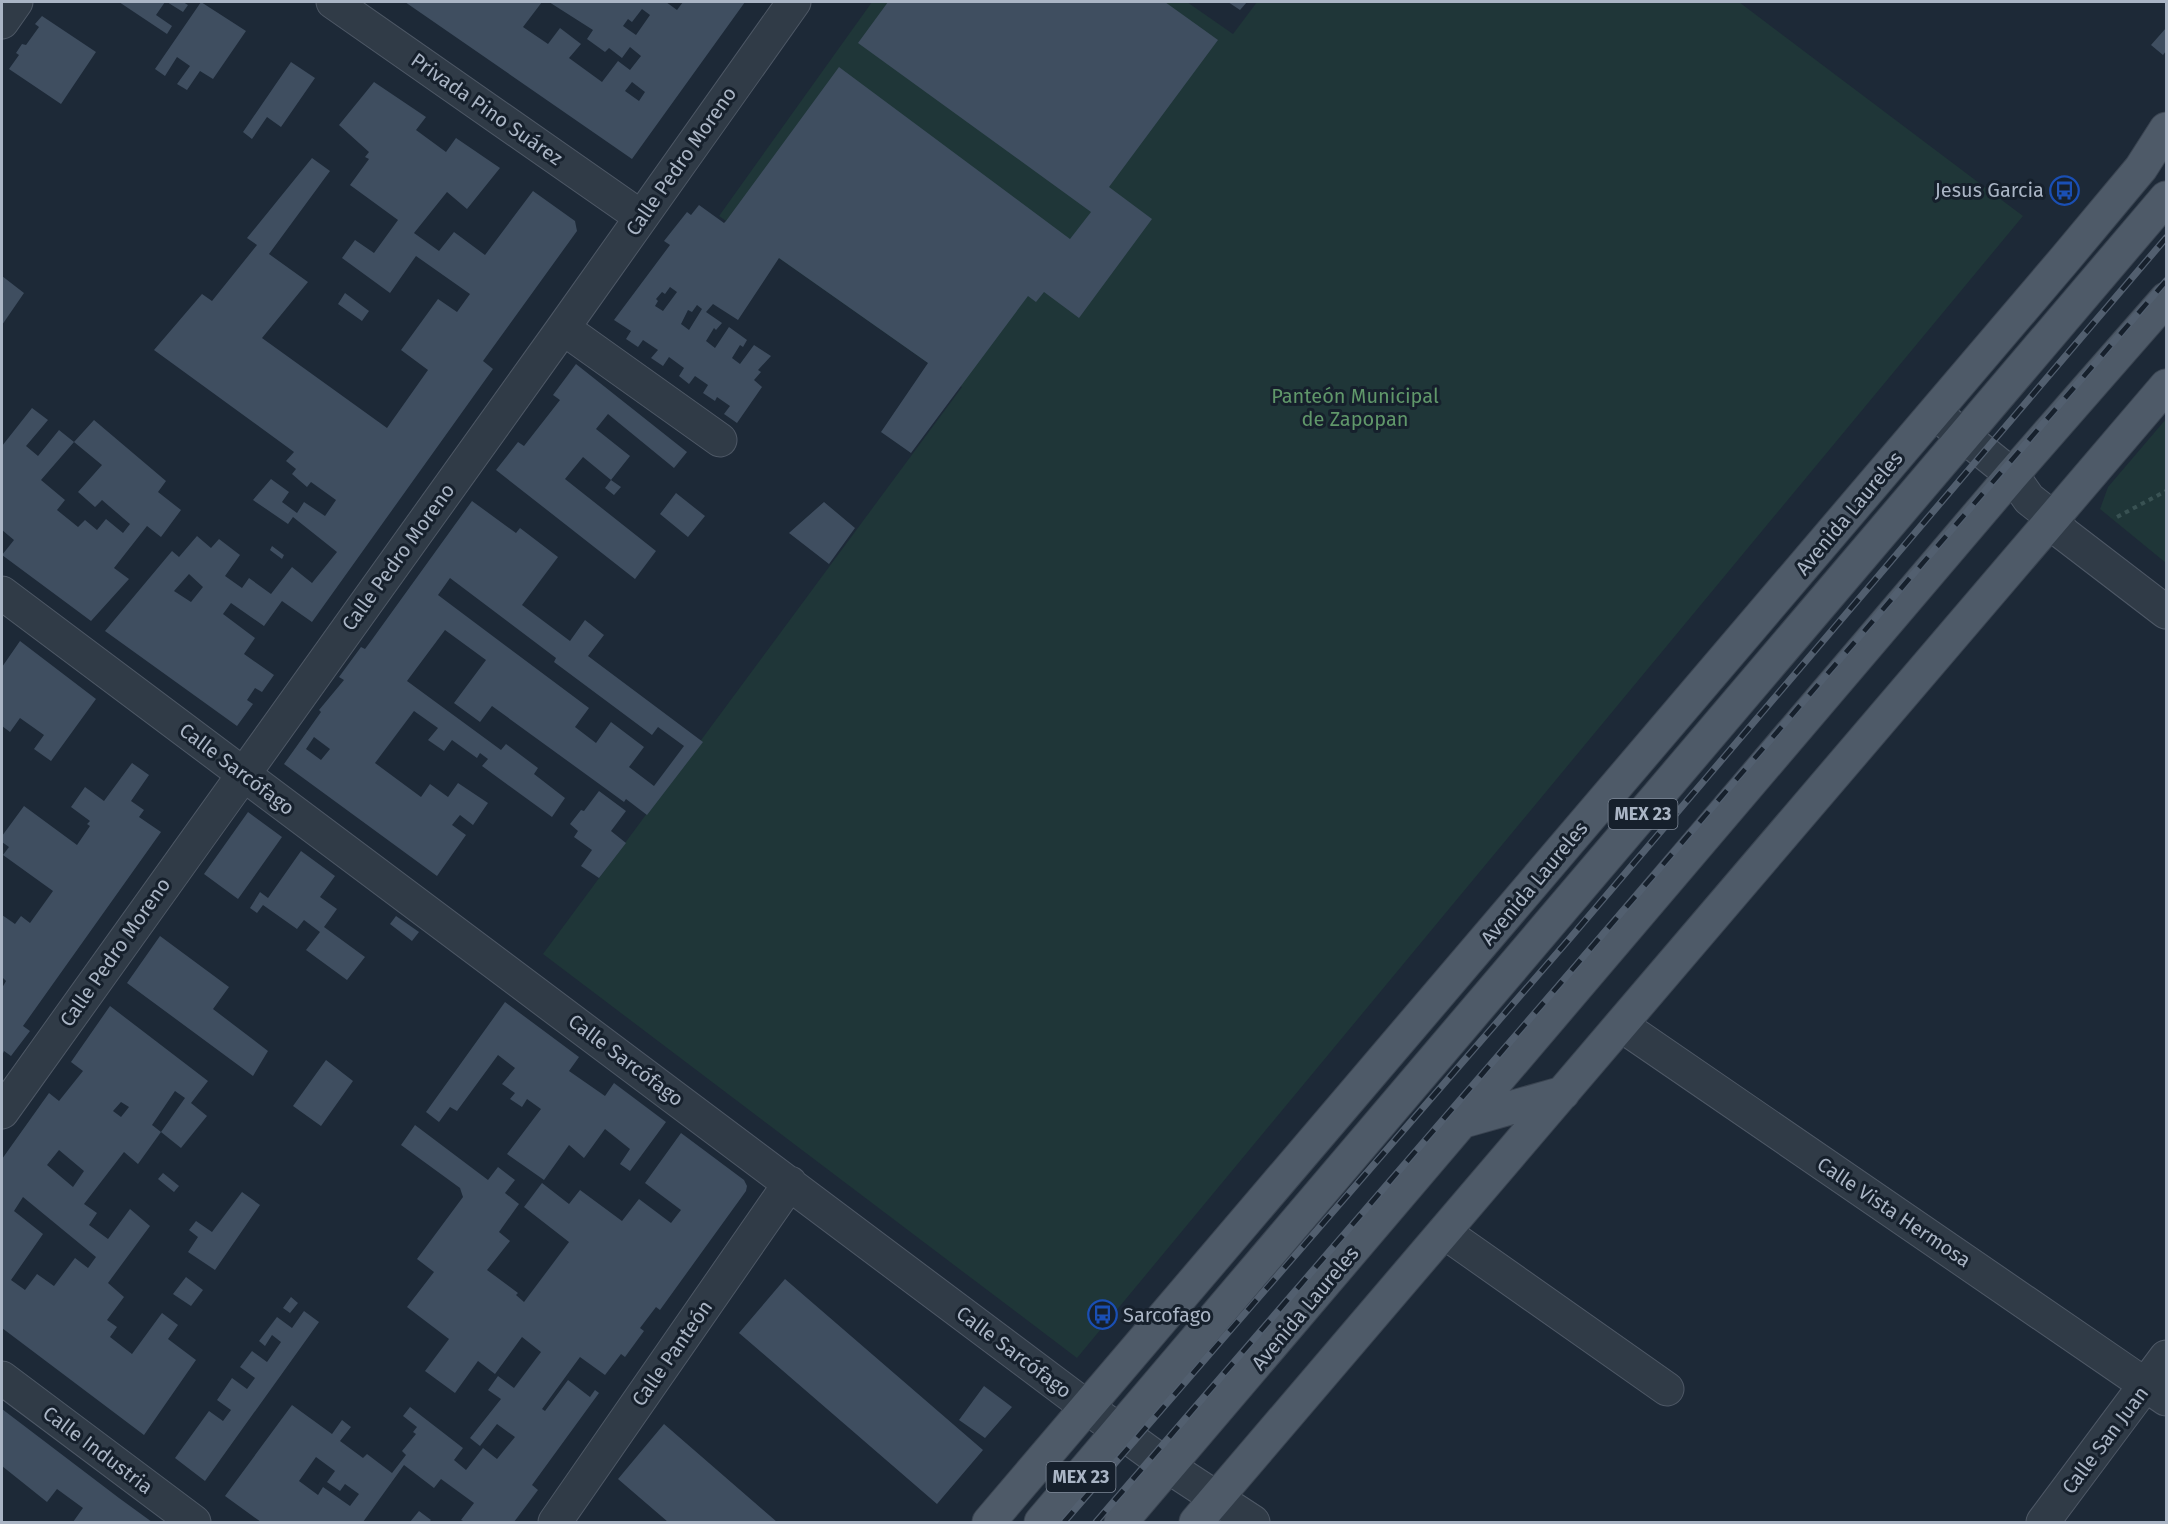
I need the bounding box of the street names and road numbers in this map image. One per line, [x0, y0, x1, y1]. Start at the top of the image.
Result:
street label: Privada Pino Suárez [407, 48, 567, 170]
street label: Calle Pedro Moreno [621, 82, 741, 240]
street label: Avenida Laureles [1790, 446, 1908, 580]
street label: Calle Pedro Moreno [337, 479, 459, 635]
street label: Calle Sarcófago [175, 718, 299, 820]
road number: MEX 23 [1608, 799, 1678, 829]
street label: Avenida Laureles [1475, 816, 1593, 950]
street label: Calle Pedro Moreno [55, 873, 175, 1031]
street label: Calle Sarcófago [564, 1009, 688, 1111]
street label: Calle Vista Hermosa [1813, 1152, 1975, 1272]
street label: Avenida Laureles [1246, 1241, 1364, 1375]
street label: Calle Panteón [627, 1295, 717, 1411]
street label: Calle Sarcófago [952, 1301, 1076, 1403]
street label: Calle San Juan [2057, 1381, 2153, 1499]
street label: Calle Industria [38, 1401, 158, 1499]
road number: MEX 23 [1046, 1462, 1116, 1492]

